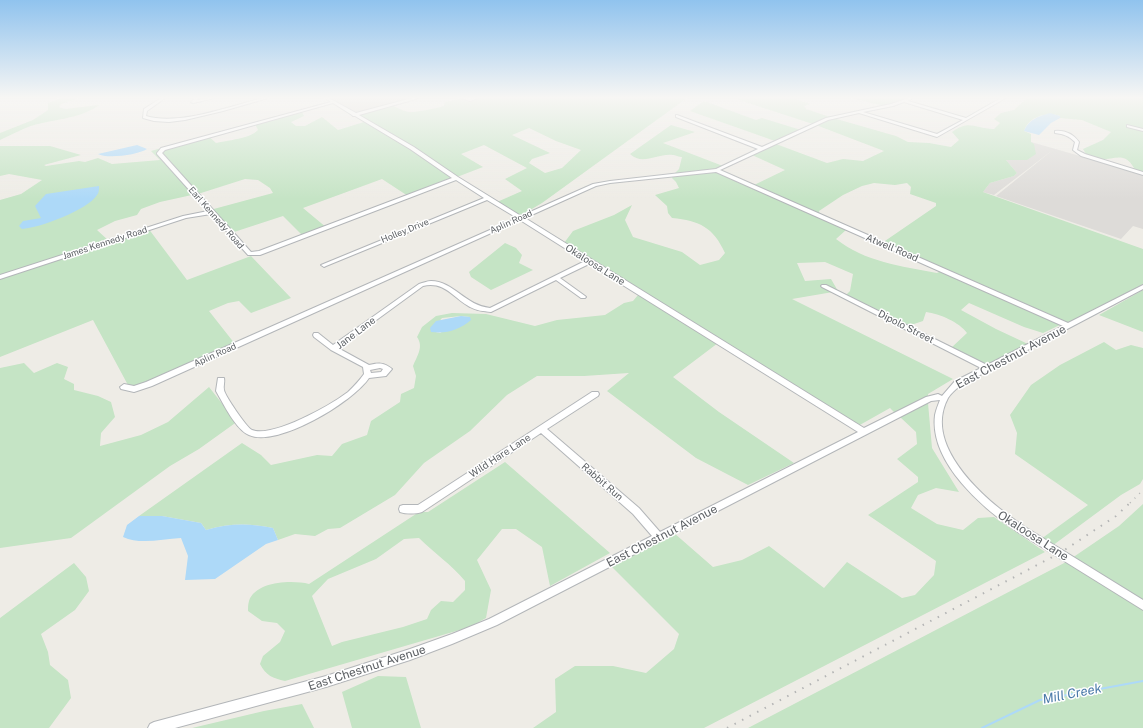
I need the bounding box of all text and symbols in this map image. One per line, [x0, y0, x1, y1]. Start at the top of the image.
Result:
street label: Earl Kennedy Road [186, 185, 246, 251]
street label: Aplin Road [488, 208, 534, 236]
street label: Holley Drive [380, 217, 430, 245]
street label: James Kennedy Road [61, 224, 149, 262]
street label: Atwell Road [864, 232, 920, 264]
street label: Okaloosa Lane [563, 242, 627, 288]
street label: Dipolo Street [876, 308, 936, 346]
street label: Jane Lane [334, 314, 378, 352]
street label: East Chestnut Avenue [953, 322, 1069, 392]
street label: Aplin Road [192, 341, 238, 369]
street label: Wild Hare Lane [467, 432, 533, 480]
street label: Rabbit Run [579, 461, 625, 503]
street label: East Chestnut Avenue [604, 502, 720, 570]
street label: Okaloosa Lane [995, 508, 1071, 564]
street label: East Chestnut Avenue [306, 642, 428, 694]
water label: Mill Creek [1041, 681, 1103, 707]

